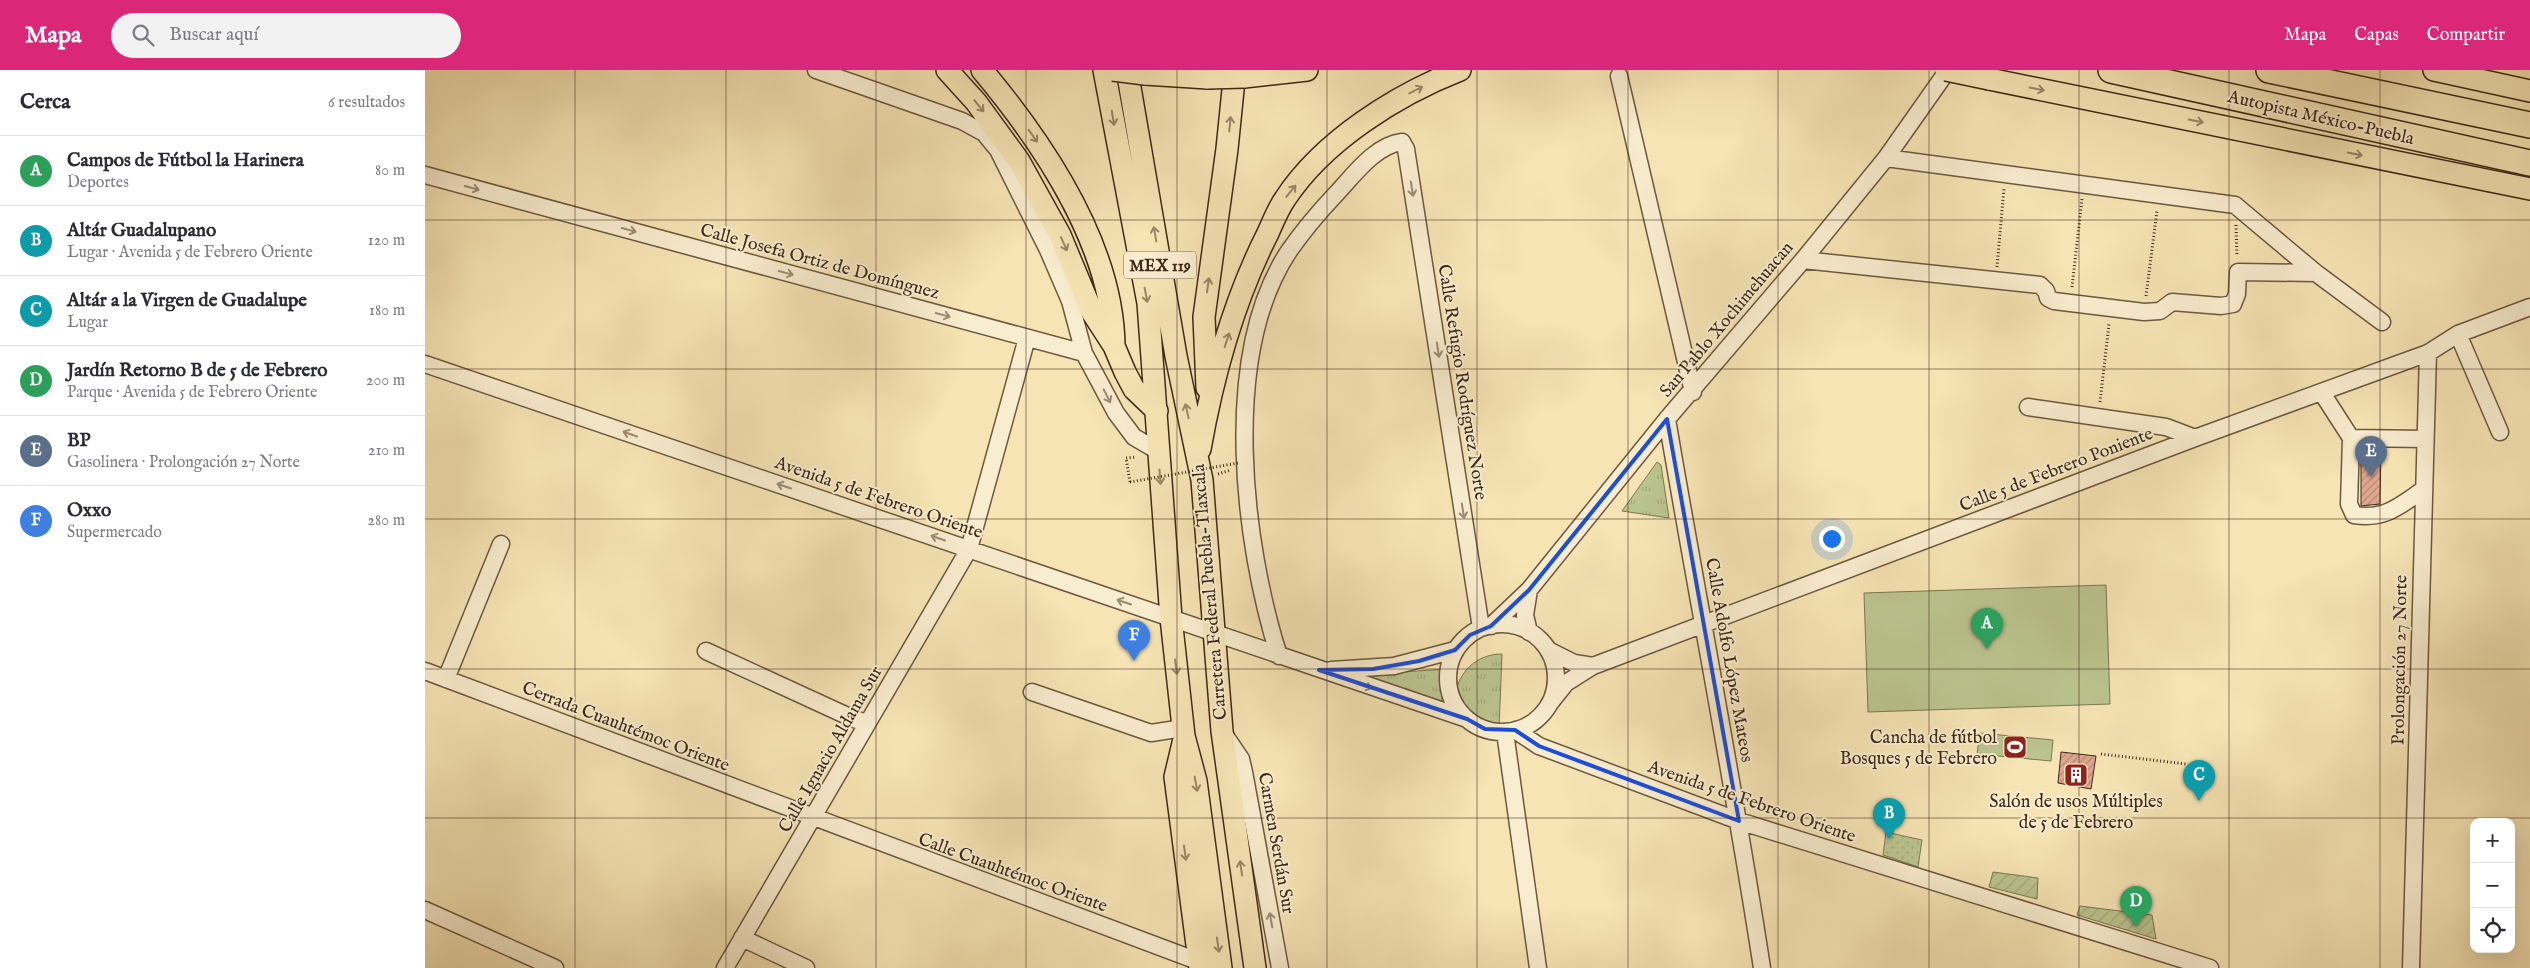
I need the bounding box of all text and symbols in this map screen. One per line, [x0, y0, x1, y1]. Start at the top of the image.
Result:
search box [111, 13, 461, 58]
text: Mapa [25, 20, 81, 51]
icon: search [129, 21, 157, 49]
text: Buscar aquí [169, 23, 258, 47]
text: Mapa [2284, 24, 2326, 47]
text: Capas [2354, 24, 2399, 47]
text: Compartir [2427, 24, 2505, 47]
one-way arrow [1409, 85, 1424, 95]
one-way arrow [2028, 85, 2044, 94]
street label: Autopista México-Puebla [2224, 86, 2416, 151]
text: Cerca [20, 89, 70, 116]
text: 6 resultados [328, 93, 405, 113]
one-way arrow [973, 100, 984, 113]
one-way arrow [1109, 110, 1119, 126]
one-way arrow [1225, 116, 1235, 132]
one-way arrow [2187, 117, 2203, 126]
one-way arrow [1028, 129, 1038, 143]
text: Campos de Fútbol la Harinera [67, 149, 304, 173]
one-way arrow [2347, 149, 2363, 159]
text: A [31, 161, 41, 181]
text: 80 m [375, 161, 405, 181]
text: Deportes [67, 173, 129, 193]
one-way arrow [1408, 181, 1418, 197]
one-way arrow [464, 183, 480, 193]
one-way arrow [1285, 185, 1296, 198]
text: Altár Guadalupano [67, 219, 216, 243]
street label: Calle Josefa Ortiz de Domínguez [697, 219, 942, 305]
one-way arrow [620, 226, 636, 235]
one-way arrow [1149, 227, 1159, 243]
text: B [31, 231, 41, 251]
text: 120 m [368, 231, 405, 251]
one-way arrow [1060, 236, 1069, 251]
street label: San Pablo Xochimehuacan [1655, 237, 1799, 403]
text: Lugar · Avenida 5 de Febrero Oriente [67, 243, 313, 263]
road number: MEX 119 [1124, 252, 1196, 278]
street label: Calle Refugio Rodríguez Norte [1432, 263, 1492, 502]
one-way arrow [777, 268, 793, 278]
one-way arrow [1203, 277, 1213, 293]
one-way arrow [1142, 287, 1151, 303]
text: Altár a la Virgen de Guadalupe [67, 289, 307, 313]
text: C [30, 301, 42, 321]
text: 180 m [369, 301, 405, 321]
one-way arrow [934, 311, 950, 320]
text: Lugar [67, 313, 108, 333]
one-way arrow [1223, 332, 1232, 348]
one-way arrow [1433, 342, 1443, 358]
text: Jardín Retorno B de 5 de Febrero [67, 359, 328, 383]
text: D [30, 371, 42, 391]
text: 200 m [366, 371, 405, 391]
text: Parque · Avenida 5 de Febrero Oriente [67, 383, 317, 403]
one-way arrow [1102, 388, 1112, 403]
one-way arrow [1182, 404, 1192, 420]
street label: Calle 5 de Febrero Poniente [1957, 423, 2157, 518]
one-way arrow [622, 428, 638, 438]
text: BP [67, 429, 90, 453]
pin: E [2355, 436, 2387, 477]
text: E [30, 441, 42, 461]
text: 210 m [368, 441, 405, 461]
street label: Avenida 5 de Febrero Oriente [771, 452, 986, 545]
text: Gasolinera · Prolongación 27 Norte [67, 453, 300, 473]
street label: Carretera Federal Puebla-Tlaxcala [1188, 463, 1233, 721]
one-way arrow [1155, 469, 1165, 485]
one-way arrow [777, 481, 792, 490]
text: Oxxo [67, 499, 111, 523]
one-way arrow [1458, 502, 1468, 518]
text: F [31, 511, 41, 531]
text: 280 m [368, 511, 405, 531]
text: Supermercado [67, 523, 162, 543]
your location [1819, 526, 1845, 552]
one-way arrow [930, 533, 946, 542]
street label: Calle Adolfo López Mateos [1699, 556, 1758, 764]
street label: Prolongación 27 Norte [2388, 575, 2413, 745]
one-way arrow [1117, 597, 1133, 606]
pin: A [1971, 608, 2003, 649]
pin: F [1118, 620, 1150, 661]
one-way arrow [1171, 658, 1181, 674]
street label: Calle Ignacio Aldama Sur [774, 662, 889, 837]
street label: Cerrada Cuauhtémoc Oriente [518, 677, 732, 778]
one-way arrow [1357, 681, 1373, 691]
place label: Cancha de fútbol Bosques 5 de Febrero [1840, 727, 1997, 771]
sports icon: Cancha de fútbol Bosques 5 de Febrero [2002, 734, 2028, 760]
street label: Avenida 5 de Febrero Oriente [1644, 756, 1859, 849]
pin: C [2183, 760, 2215, 801]
building icon: Salón de usos Múltiples de 5 de Febrero [2063, 762, 2089, 788]
street label: Carmen Serdán Sur [1252, 771, 1299, 916]
one-way arrow [1191, 775, 1201, 791]
place label: Salón de usos Múltiples de 5 de Febrero [1989, 791, 2163, 835]
pin: B [1873, 798, 1905, 839]
map controls [2470, 818, 2515, 953]
button: + [2470, 818, 2515, 863]
street label: Calle Cuauhtémoc Oriente [915, 828, 1110, 918]
one-way arrow [1180, 845, 1190, 861]
one-way arrow [1236, 860, 1246, 876]
button: − [2470, 863, 2515, 908]
pin: D [2120, 886, 2152, 927]
button: locate [2470, 908, 2515, 953]
one-way arrow [1265, 912, 1275, 928]
one-way arrow [1213, 936, 1223, 952]

